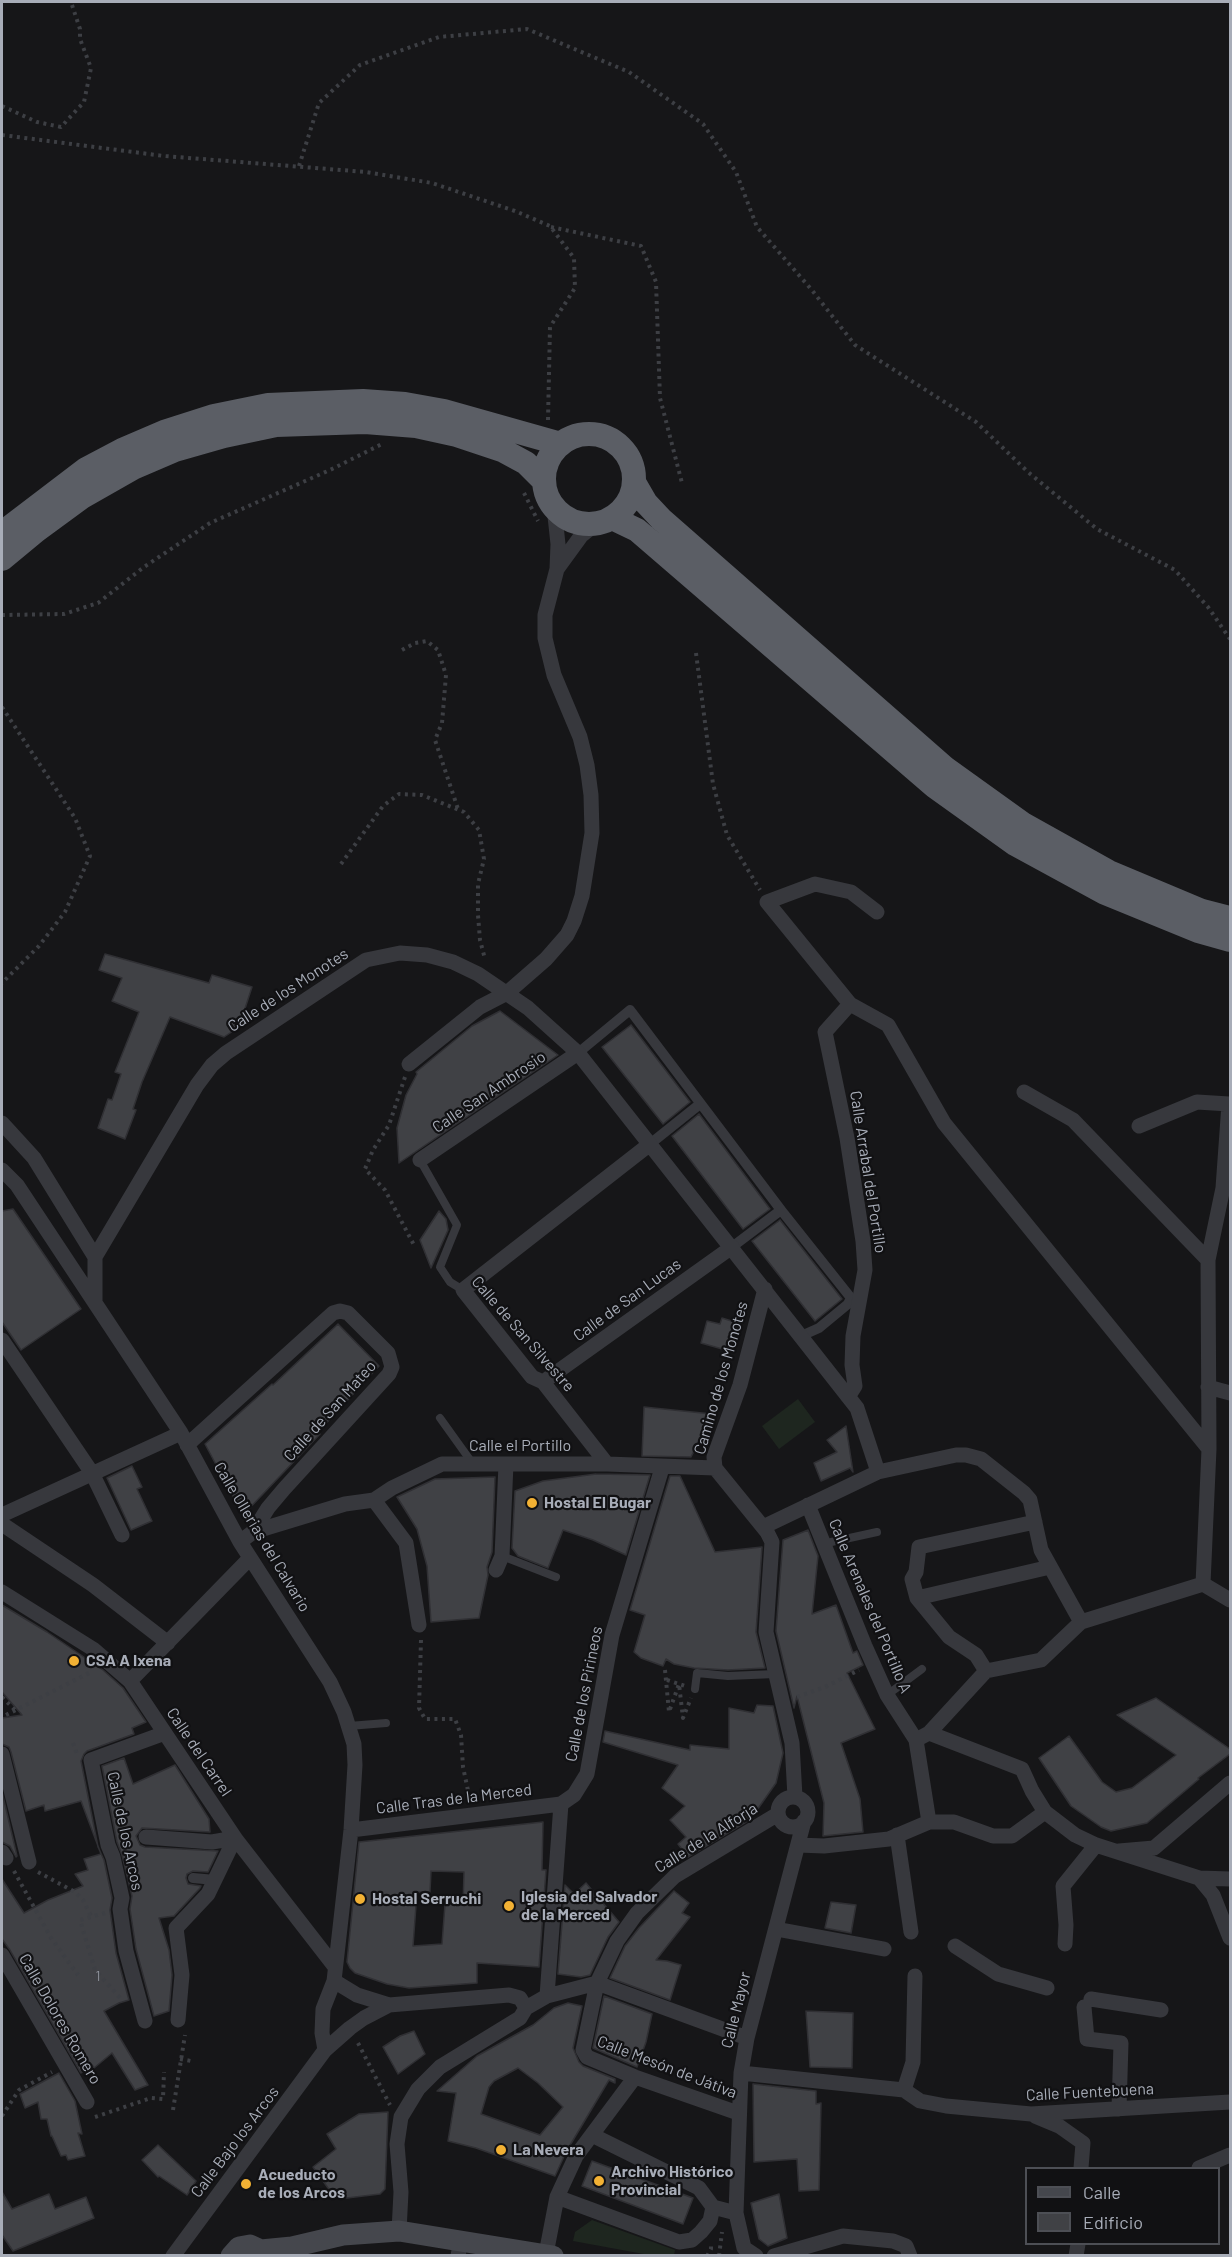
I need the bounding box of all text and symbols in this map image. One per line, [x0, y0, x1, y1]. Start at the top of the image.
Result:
street label: Calle de los Monotes [224, 944, 352, 1036]
street label: Calle San Ambrosio [429, 1047, 549, 1137]
street label: Calle Arrabal del Portillo [846, 1089, 890, 1255]
street label: Calle de San Lucas [569, 1254, 685, 1346]
street label: Calle de San Silvestre [467, 1272, 579, 1396]
street label: Camino de los Monotes [690, 1299, 752, 1457]
street label: Calle de San Mateo [280, 1357, 380, 1465]
street label: Calle el Portillo [469, 1436, 571, 1456]
street label: Calle Ollerias del Calvario [210, 1459, 314, 1615]
place label: Hostal El Bugar [544, 1493, 651, 1513]
marker: Hostal El Bugar [525, 1496, 539, 1510]
street label: Calle Arenales del Portillo A [825, 1516, 915, 1696]
street label: Calle de los Pirineos [561, 1625, 607, 1763]
place label: CSA A Ixena [86, 1651, 171, 1671]
marker: CSA A Ixena [67, 1654, 81, 1668]
street label: Calle del Carrel [162, 1704, 236, 1800]
street label: Calle de los Arcos [103, 1770, 147, 1892]
street label: Calle Tras de la Merced [375, 1780, 533, 1818]
street label: Calle de la Alforja [651, 1799, 761, 1877]
place label: Iglesia del Salvador de la Merced [521, 1887, 657, 1925]
place label: Hostal Serruchi [372, 1889, 481, 1909]
marker: Hostal Serruchi [353, 1892, 367, 1906]
marker: Iglesia del Salvador de la Merced [502, 1899, 516, 1913]
street label: Calle Dolores Romero [15, 1950, 105, 2088]
house number: 1 [96, 1968, 100, 1984]
street label: Calle Mayor [717, 1970, 755, 2050]
street label: Calle Mesón de Játiva [594, 2031, 740, 2103]
street label: Calle Fuentebuena [1025, 2079, 1155, 2105]
street label: Calle Bajo los Arcos [187, 2083, 283, 2201]
place label: La Nevera [513, 2140, 584, 2160]
marker: La Nevera [494, 2143, 508, 2157]
place label: Archivo Histórico Provincial [611, 2162, 733, 2200]
place label: Acueducto de los Arcos [258, 2165, 345, 2203]
legend [1025, 2167, 1220, 2245]
marker: Archivo Histórico Provincial [592, 2174, 606, 2188]
marker: Acueducto de los Arcos [239, 2177, 253, 2191]
text: Calle [1083, 2181, 1121, 2203]
text: Edificio [1083, 2211, 1143, 2233]

